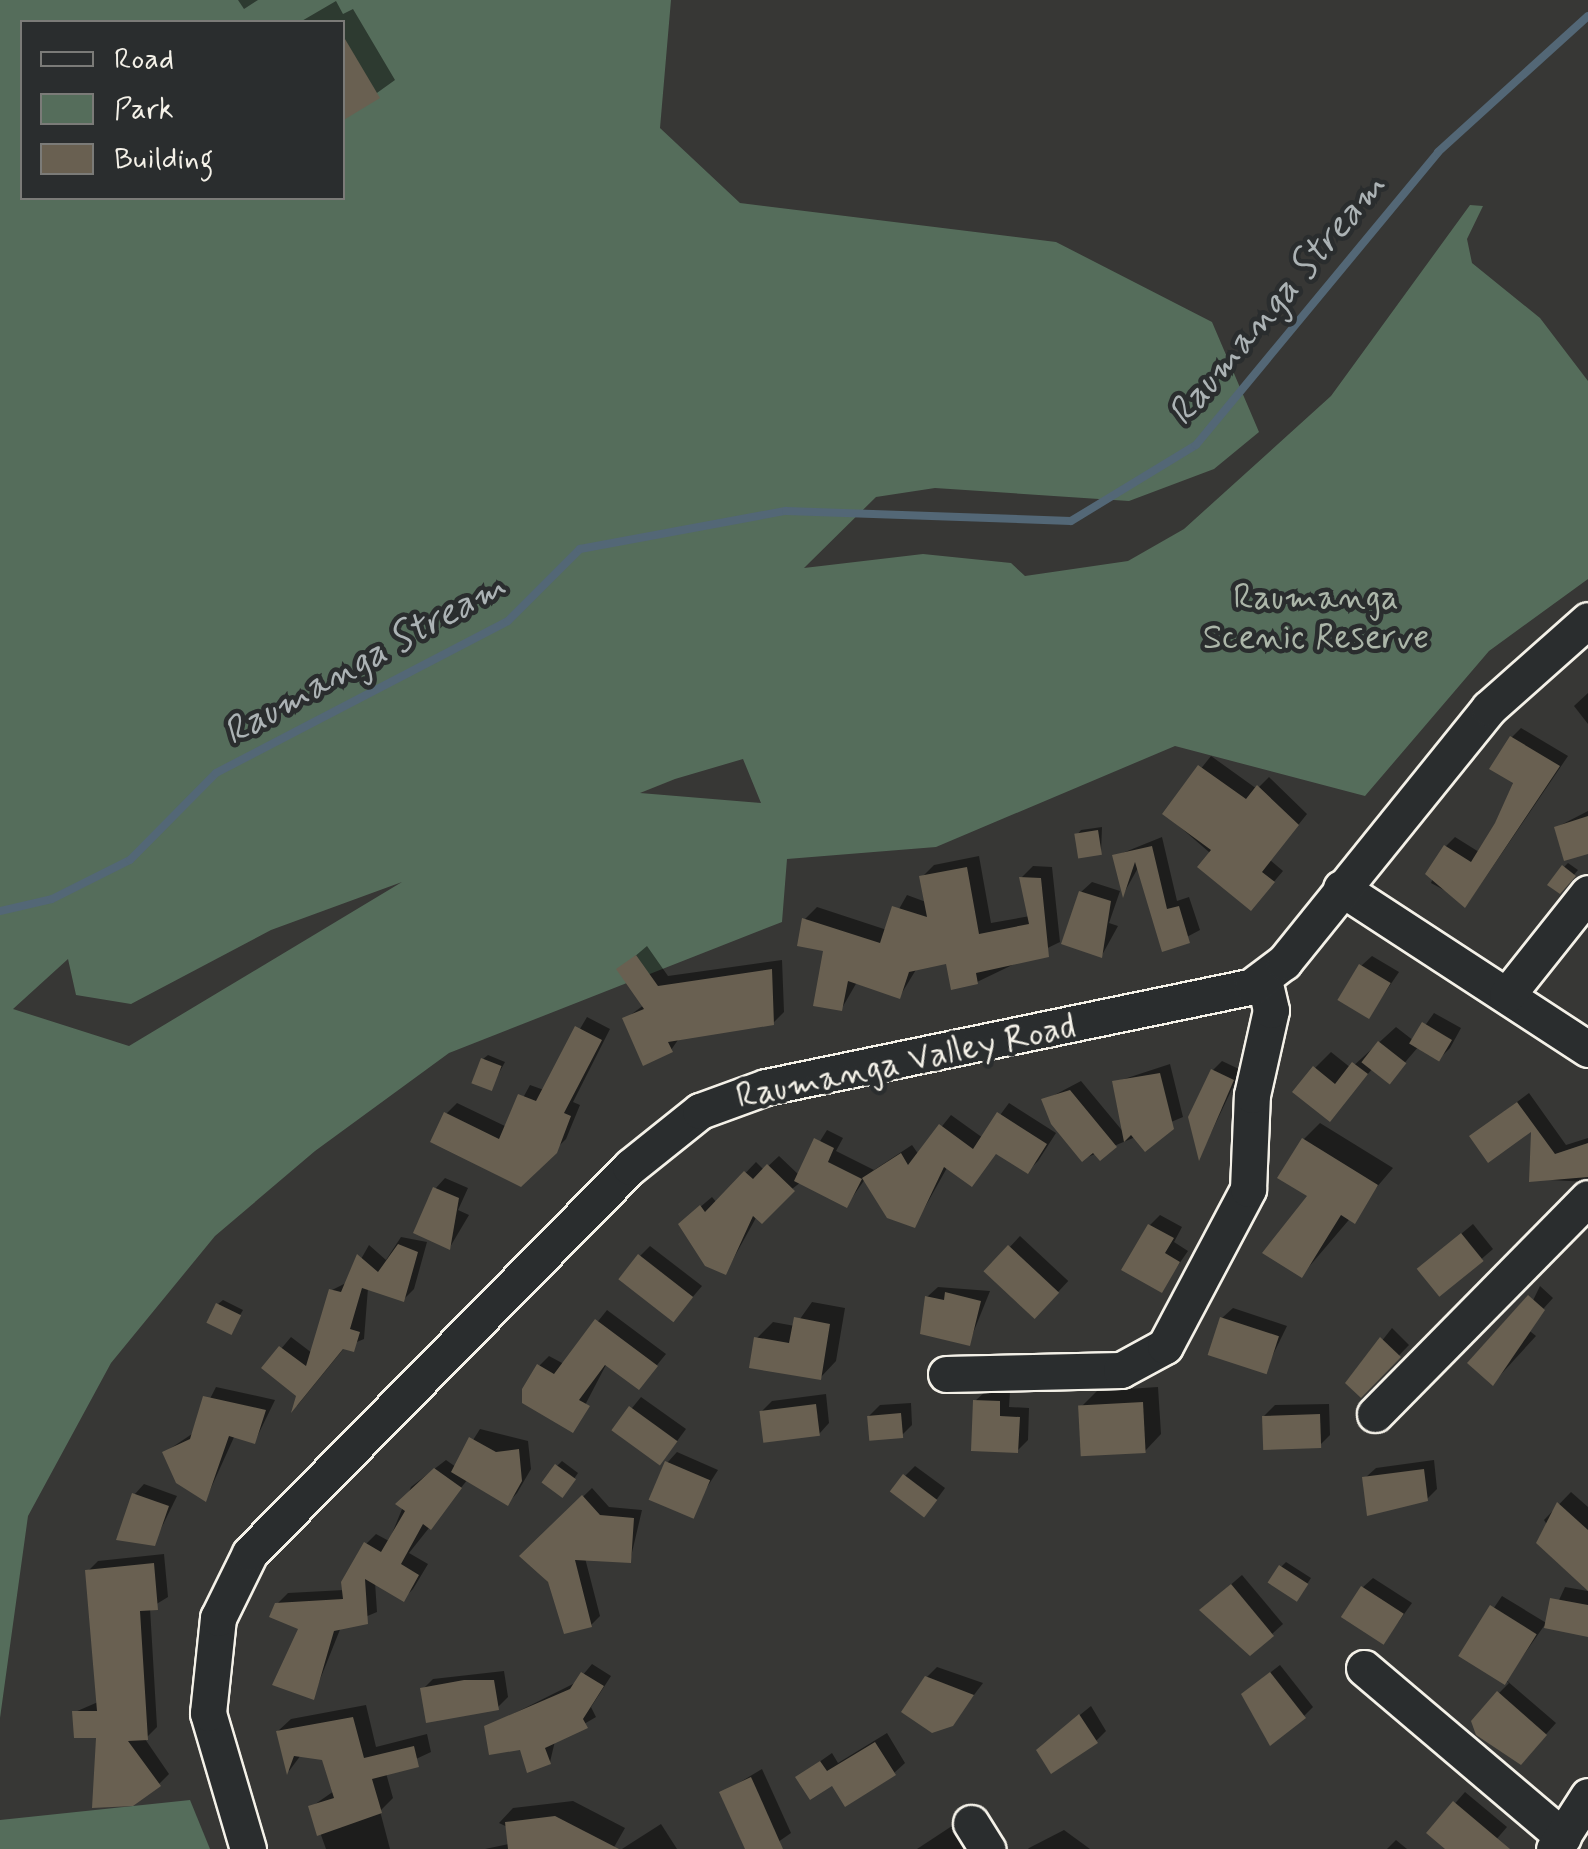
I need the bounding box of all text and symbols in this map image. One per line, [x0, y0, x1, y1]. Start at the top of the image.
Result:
legend [20, 20, 345, 200]
text: Road [114, 40, 174, 79]
text: Park [114, 90, 174, 129]
text: Building [114, 140, 213, 179]
water label: Raumanga Stream [1161, 167, 1395, 433]
water label: Raumanga Stream [219, 565, 511, 755]
park label: Raumanga Scenic Reserve [1201, 577, 1431, 659]
street label: Raumanga Valley Road [734, 1006, 1078, 1118]

